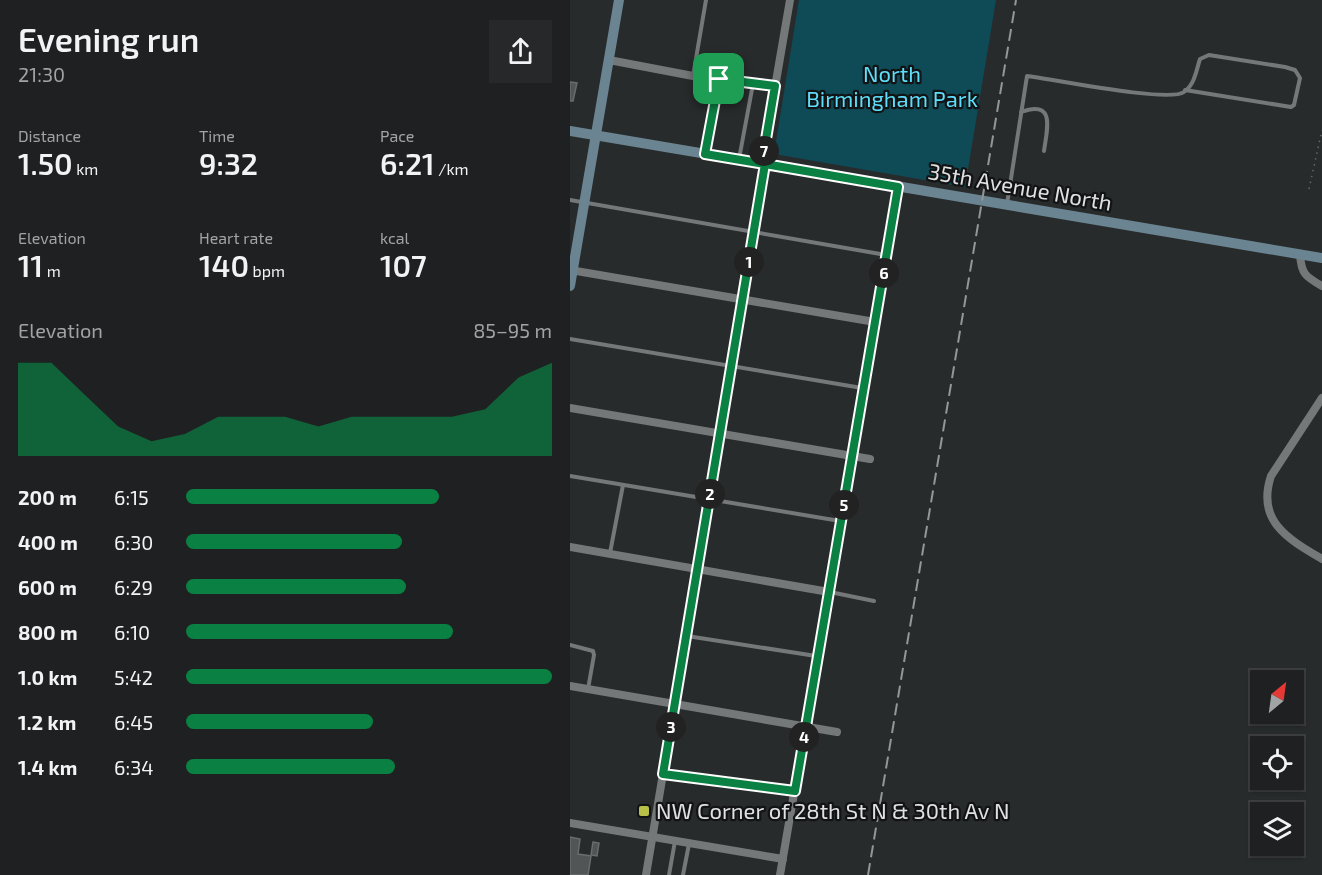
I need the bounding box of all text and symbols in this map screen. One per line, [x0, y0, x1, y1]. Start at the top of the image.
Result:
text: Evening run [18, 19, 199, 59]
button: share [489, 20, 552, 83]
pin [693, 53, 744, 104]
park label: North Birmingham Park [806, 60, 978, 111]
text: 21:30 [18, 62, 65, 86]
icon: arrive [702, 62, 735, 95]
text: Distance [18, 126, 81, 145]
text: Time [199, 126, 235, 145]
text: Pace [380, 126, 414, 145]
pin: 7 [749, 136, 779, 166]
text: 7 [760, 141, 768, 160]
text: 1.50 [18, 145, 73, 181]
text: 9:32 [199, 145, 258, 181]
text: 6:21 [380, 145, 435, 181]
street label: 35th Avenue North [926, 157, 1114, 215]
text: km [73, 159, 98, 178]
text: /km [435, 159, 469, 178]
text: Elevation [18, 228, 86, 247]
text: Heart rate [199, 228, 273, 247]
text: kcal [380, 228, 409, 247]
text: 11 [18, 247, 43, 283]
text: 140 [199, 247, 249, 283]
text: 107 [380, 247, 427, 283]
pin: 1 [734, 247, 764, 277]
text: 1 [746, 252, 752, 271]
pin: 6 [869, 258, 899, 288]
text: m [43, 261, 61, 280]
text: bpm [249, 261, 285, 280]
text: 6 [879, 263, 889, 282]
text: Elevation [18, 318, 103, 342]
text: 85–95 m [473, 318, 552, 342]
pin: 2 [695, 479, 725, 509]
text: 2 [705, 484, 715, 503]
text: 200 m [18, 485, 77, 509]
text: 6:15 [114, 485, 149, 509]
pin: 5 [829, 490, 859, 520]
text: 5 [840, 495, 848, 514]
text: 400 m [18, 530, 78, 554]
text: 6:30 [114, 530, 153, 554]
text: 600 m [18, 575, 77, 599]
text: 6:29 [114, 575, 153, 599]
text: 800 m [18, 620, 78, 644]
text: 6:10 [114, 620, 150, 644]
text: 1.0 km [18, 665, 77, 689]
text: 5:42 [114, 665, 153, 689]
north arrow [1250, 670, 1304, 724]
map controls [1250, 670, 1304, 856]
text: 1.2 km [18, 710, 76, 734]
text: 6:45 [114, 710, 153, 734]
pin: 3 [656, 712, 686, 742]
text: 3 [666, 717, 676, 736]
pin: 4 [789, 722, 819, 752]
text: 4 [799, 727, 809, 746]
button: locate [1250, 736, 1304, 790]
text: 1.4 km [18, 755, 77, 779]
text: 6:34 [114, 755, 154, 779]
place label: NW Corner of 28th St N & 30th Av N [656, 797, 1009, 823]
button: layers [1250, 802, 1304, 856]
marker: NW Corner of 28th St N & 30th Av N [637, 804, 651, 818]

